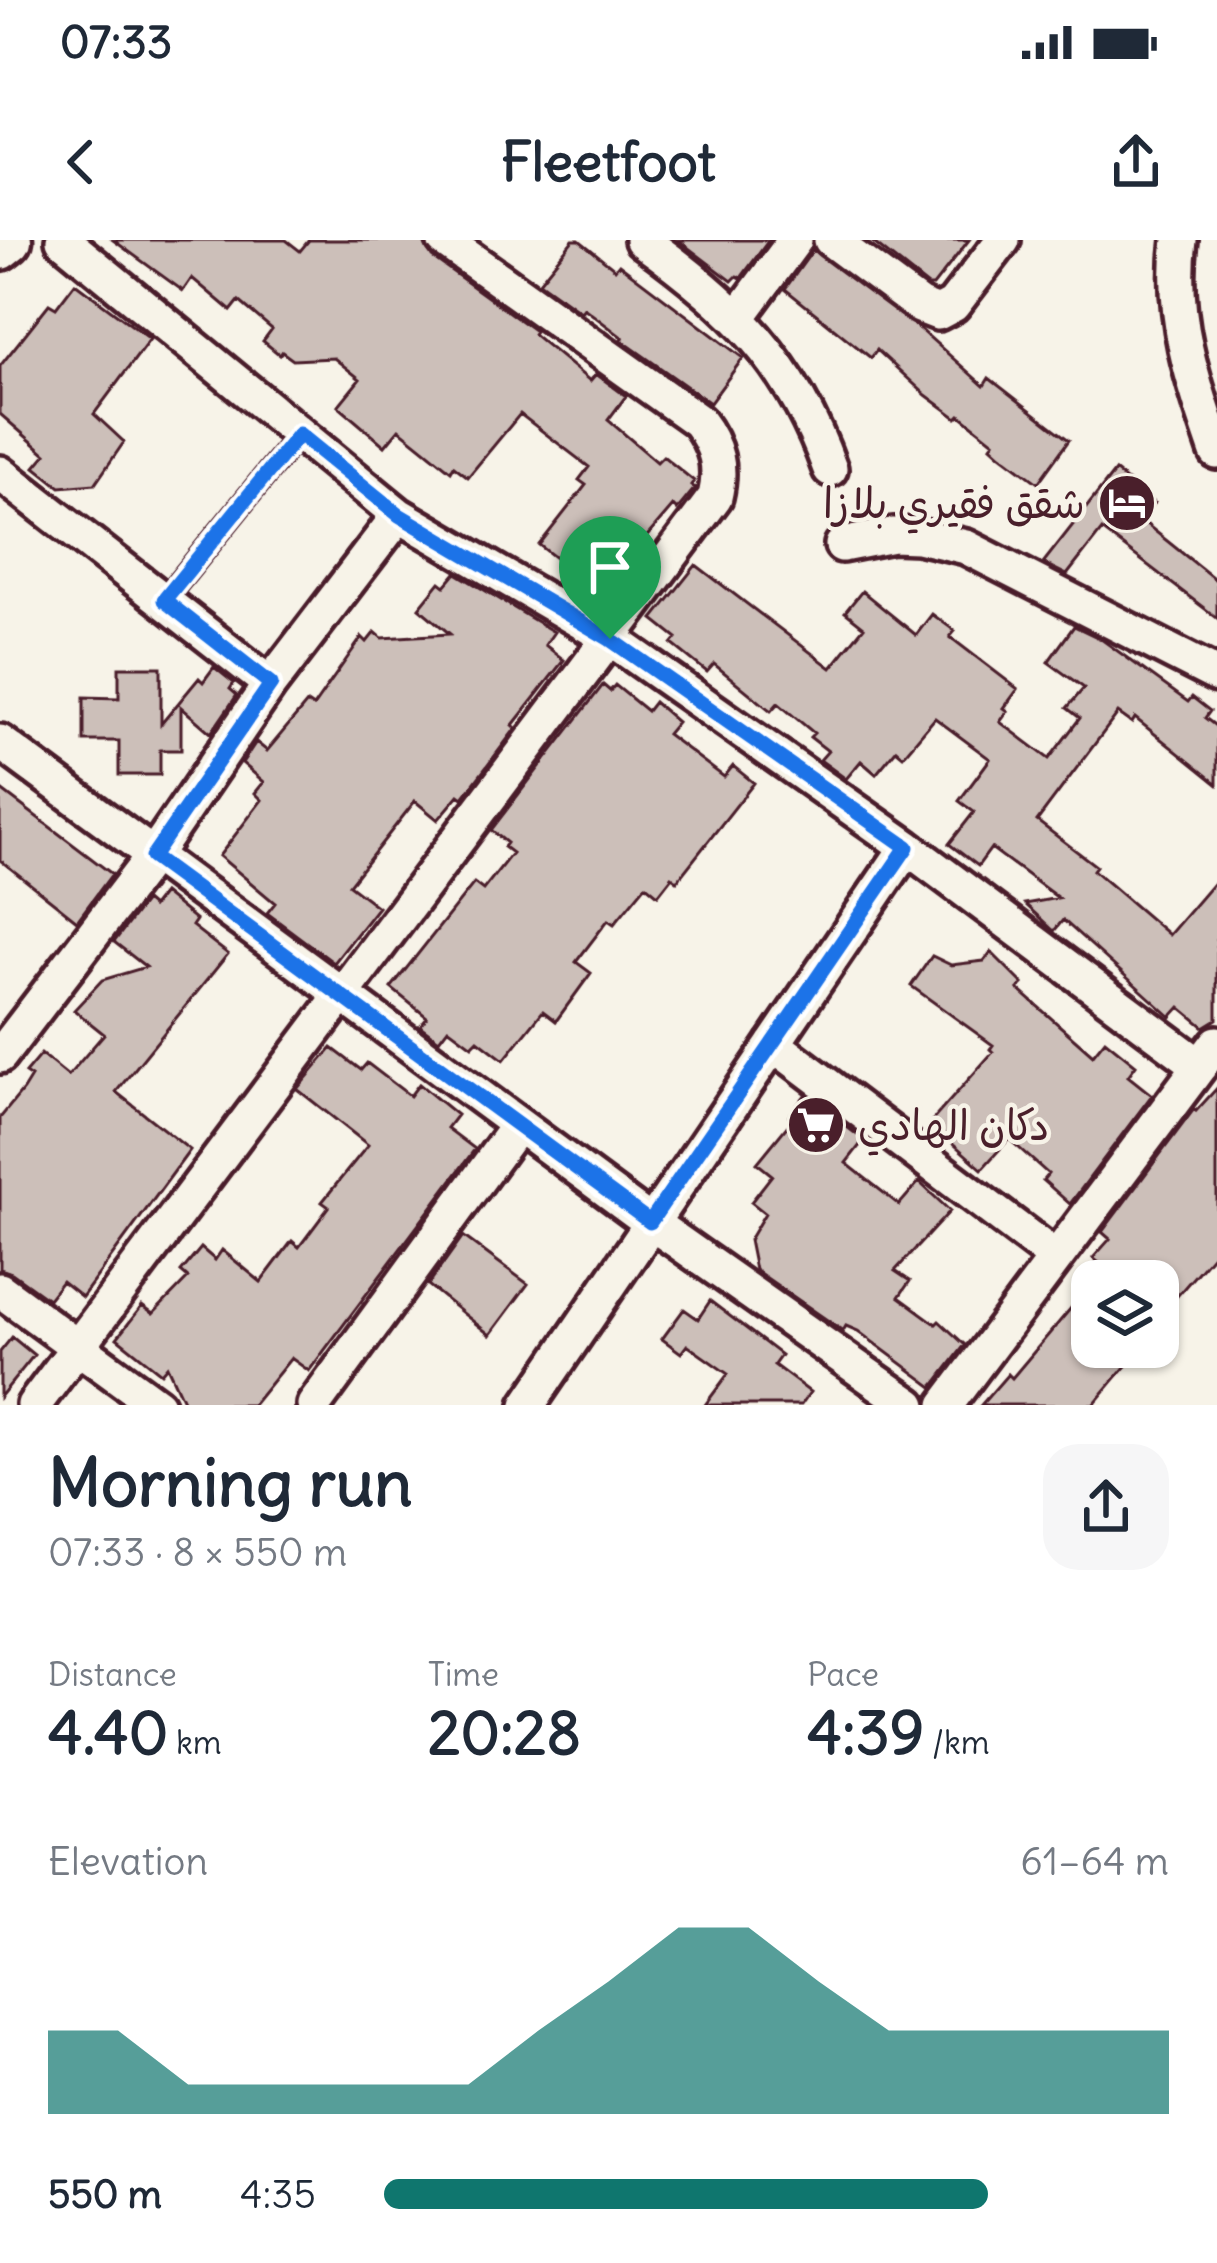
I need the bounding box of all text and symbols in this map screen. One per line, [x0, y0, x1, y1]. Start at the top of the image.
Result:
text: 07:33 [60, 14, 172, 70]
text: Fleetfoot [501, 128, 716, 196]
icon: back [48, 129, 114, 195]
icon: share [1103, 129, 1169, 195]
hotel icon: شقق فقيري بلازا [1096, 472, 1158, 534]
place label: شقق فقيري بلازا [823, 477, 1085, 534]
pin [559, 516, 661, 639]
icon: arrive [577, 534, 643, 600]
supermarket icon: دكان الهادي [785, 1094, 847, 1156]
place label: دكان الهادي [858, 1099, 1050, 1156]
map controls [1071, 1260, 1179, 1368]
button: layers [1071, 1260, 1179, 1368]
text: Morning run [48, 1441, 412, 1524]
button: share [1043, 1444, 1169, 1570]
text: 07:33 · 8 × 550 m [48, 1528, 347, 1577]
text: Distance [48, 1653, 177, 1695]
text: Time [428, 1653, 499, 1695]
text: Pace [807, 1653, 879, 1695]
text: 4.40 [48, 1695, 168, 1770]
text: 20:28 [428, 1695, 581, 1770]
text: 4:39 [807, 1695, 924, 1770]
text: km [168, 1721, 222, 1763]
text: /km [924, 1721, 990, 1763]
text: Elevation [48, 1837, 208, 1886]
text: 61–64 m [1020, 1837, 1169, 1886]
text: 550 m [48, 2170, 162, 2219]
text: 4:35 [240, 2170, 316, 2219]

